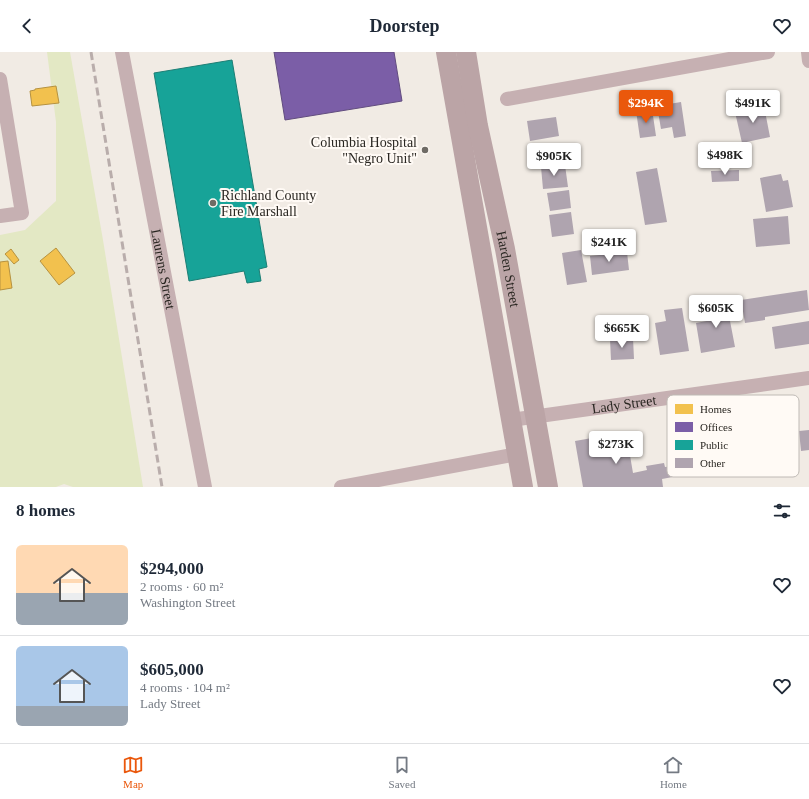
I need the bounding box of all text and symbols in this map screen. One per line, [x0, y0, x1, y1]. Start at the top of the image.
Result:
icon: back [16, 15, 38, 37]
icon: heart [771, 15, 793, 37]
text: Doorstep [370, 16, 440, 36]
pin: $294K [618, 90, 674, 124]
pin: $491K [725, 90, 781, 124]
text: $294K [628, 95, 664, 110]
text: $491K [735, 95, 771, 110]
place label: Columbia Hospital "Negro Unit" [311, 135, 417, 166]
pin: $498K [697, 142, 753, 176]
pin: $905K [526, 143, 582, 177]
marker: Columbia Hospital "Negro Unit" [420, 145, 430, 155]
text: $498K [707, 147, 743, 162]
text: $905K [536, 148, 572, 163]
place label: Richland County Fire Marshall [221, 188, 316, 219]
marker: Richland County Fire Marshall [208, 198, 218, 208]
street label: Laurens Street [148, 228, 178, 311]
street label: Harden Street [493, 229, 522, 308]
pin: $241K [581, 229, 637, 263]
text: $241K [591, 234, 627, 249]
pin: $605K [688, 295, 744, 329]
text: $605K [698, 300, 734, 315]
pin: $665K [594, 315, 650, 349]
text: $665K [604, 320, 640, 335]
street label: Lady Street [591, 393, 657, 417]
legend [667, 395, 799, 477]
text: Homes [700, 403, 731, 415]
text: Offices [700, 421, 732, 433]
pin: $273K [588, 431, 644, 465]
text: $273K [598, 436, 634, 451]
text: Public [700, 439, 728, 451]
text: Other [700, 457, 725, 469]
icon: filters [771, 500, 793, 522]
text: 8 homes [16, 501, 75, 520]
text: $294,000 [140, 559, 204, 578]
icon: home [48, 561, 96, 609]
icon: heart [771, 574, 793, 596]
text: 2 rooms · 60 m² [140, 579, 223, 594]
text: Washington Street [140, 595, 235, 610]
text: $605,000 [140, 660, 204, 679]
icon: home [48, 662, 96, 710]
icon: heart [771, 675, 793, 697]
text: 4 rooms · 104 m² [140, 680, 230, 695]
text: Lady Street [140, 696, 200, 711]
tab: Map [122, 754, 144, 790]
tab: Saved [389, 754, 416, 790]
tab: Home [660, 754, 687, 790]

